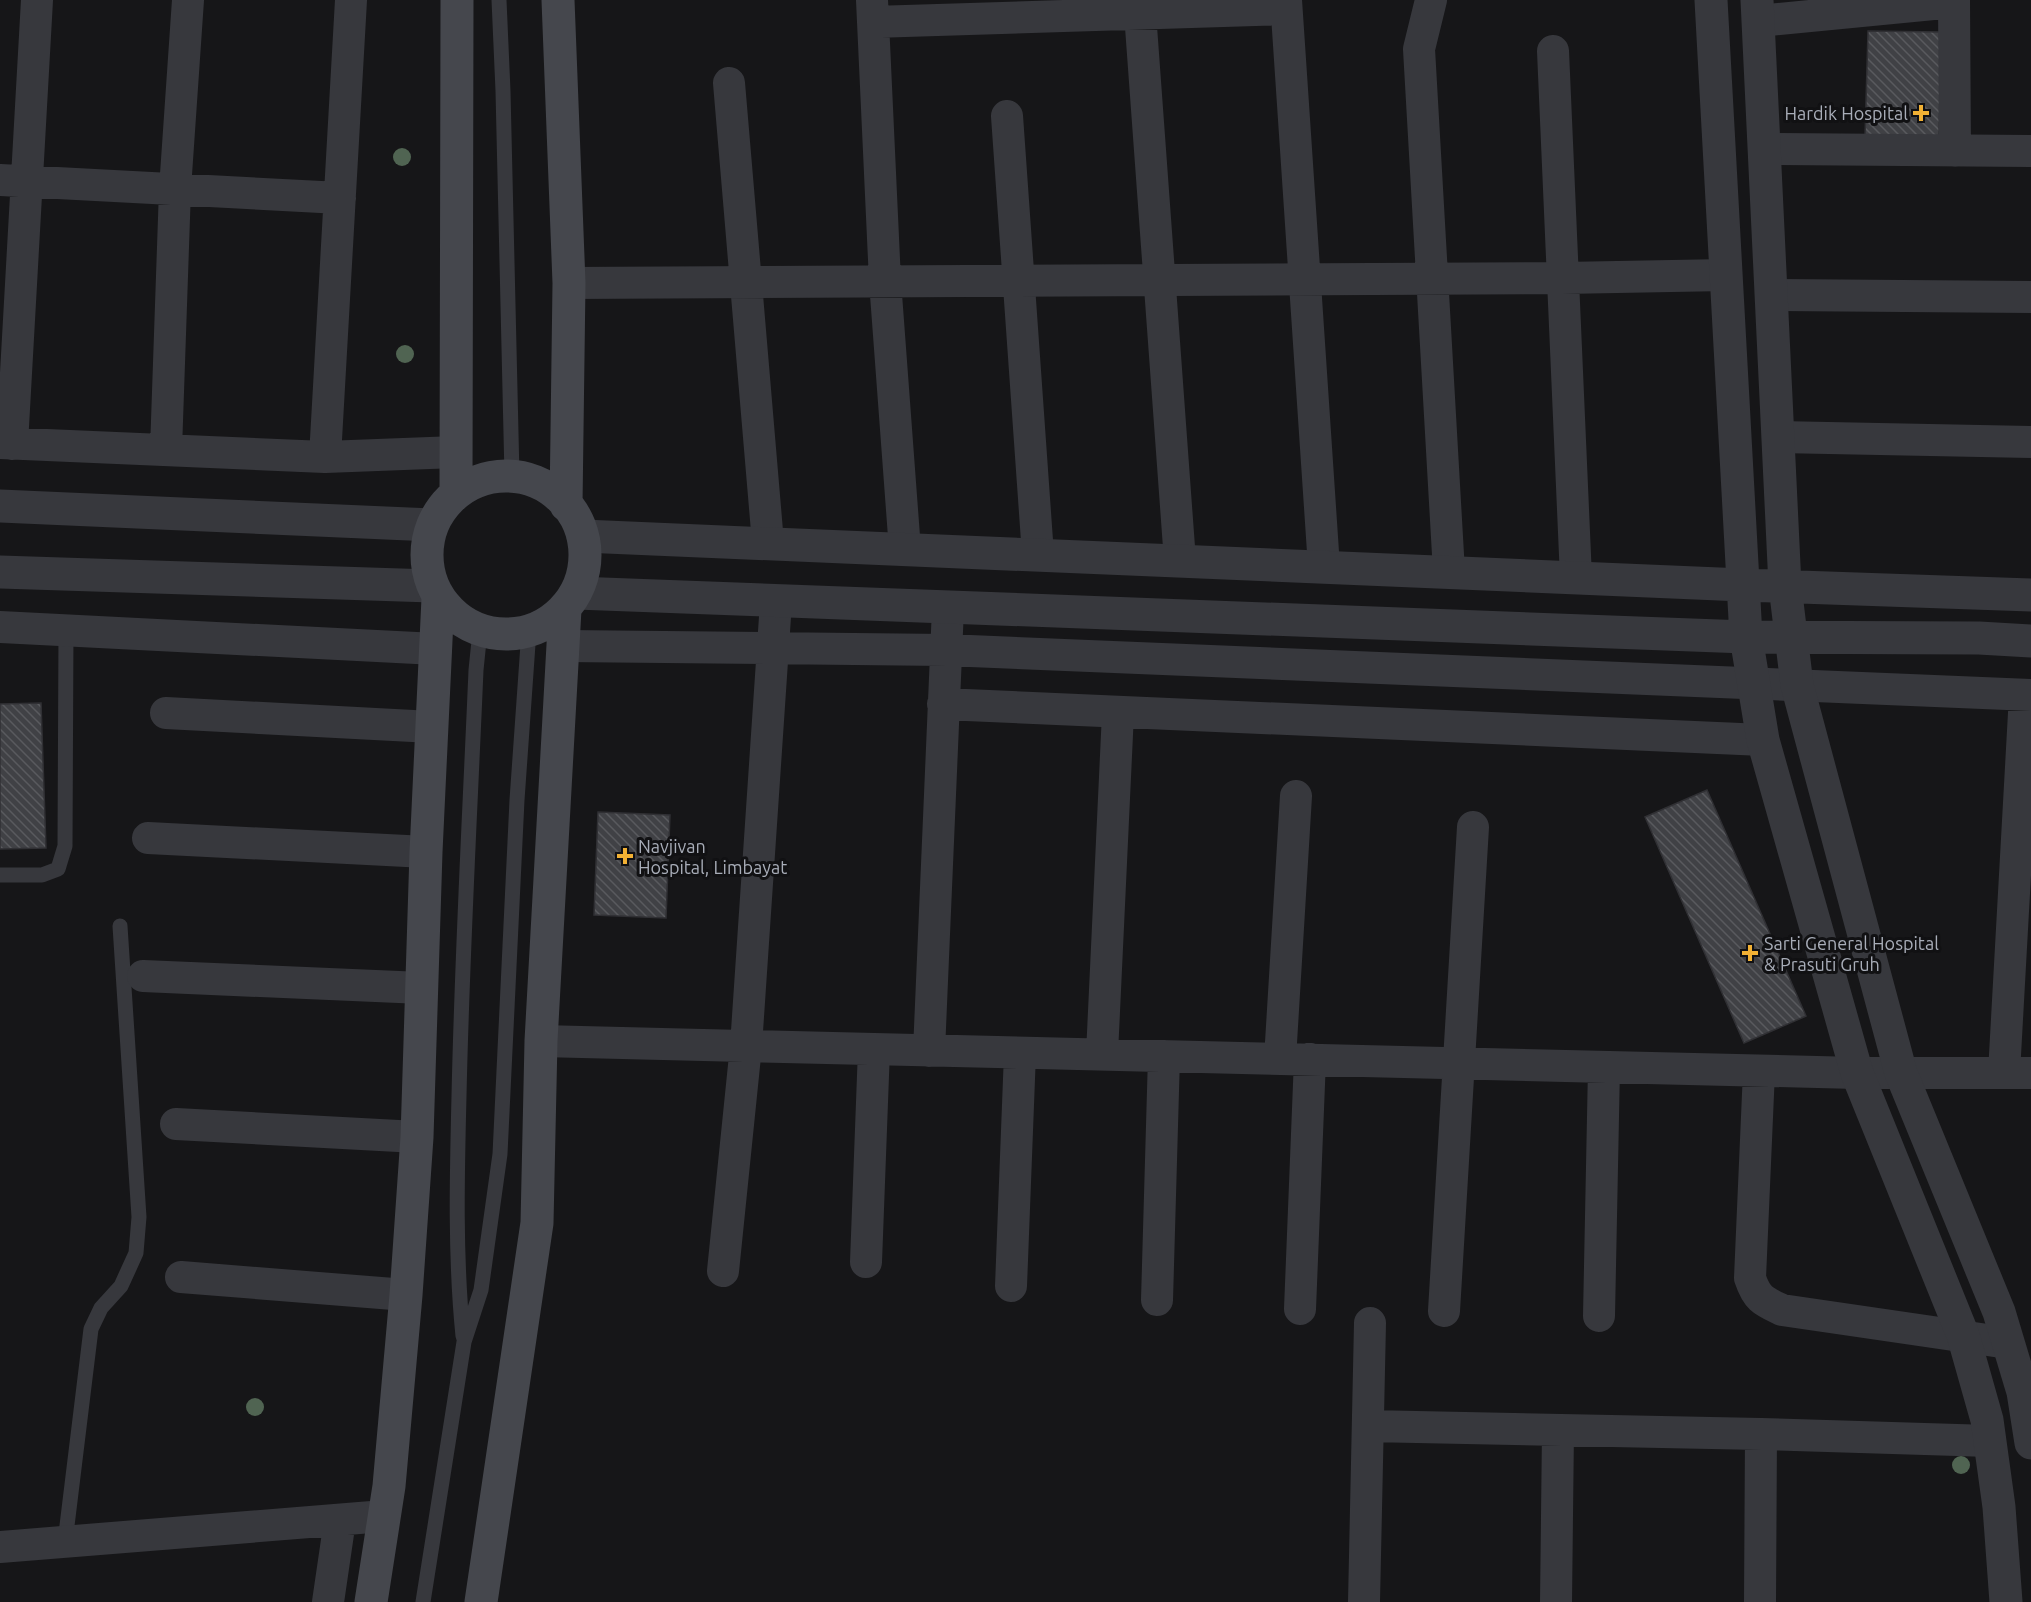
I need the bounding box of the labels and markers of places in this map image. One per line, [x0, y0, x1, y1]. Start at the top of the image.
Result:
place label: Hardik Hospital [1784, 103, 1908, 123]
marker: Hardik Hospital [1912, 104, 1930, 122]
place label: Navjivan Hospital, Limbayat [638, 836, 787, 877]
marker: Navjivan Hospital, Limbayat [616, 847, 634, 865]
place label: Sarti General Hospital & Prasuti Gruh [1764, 933, 1939, 974]
marker: Sarti General Hospital & Prasuti Gruh [1741, 944, 1759, 962]

